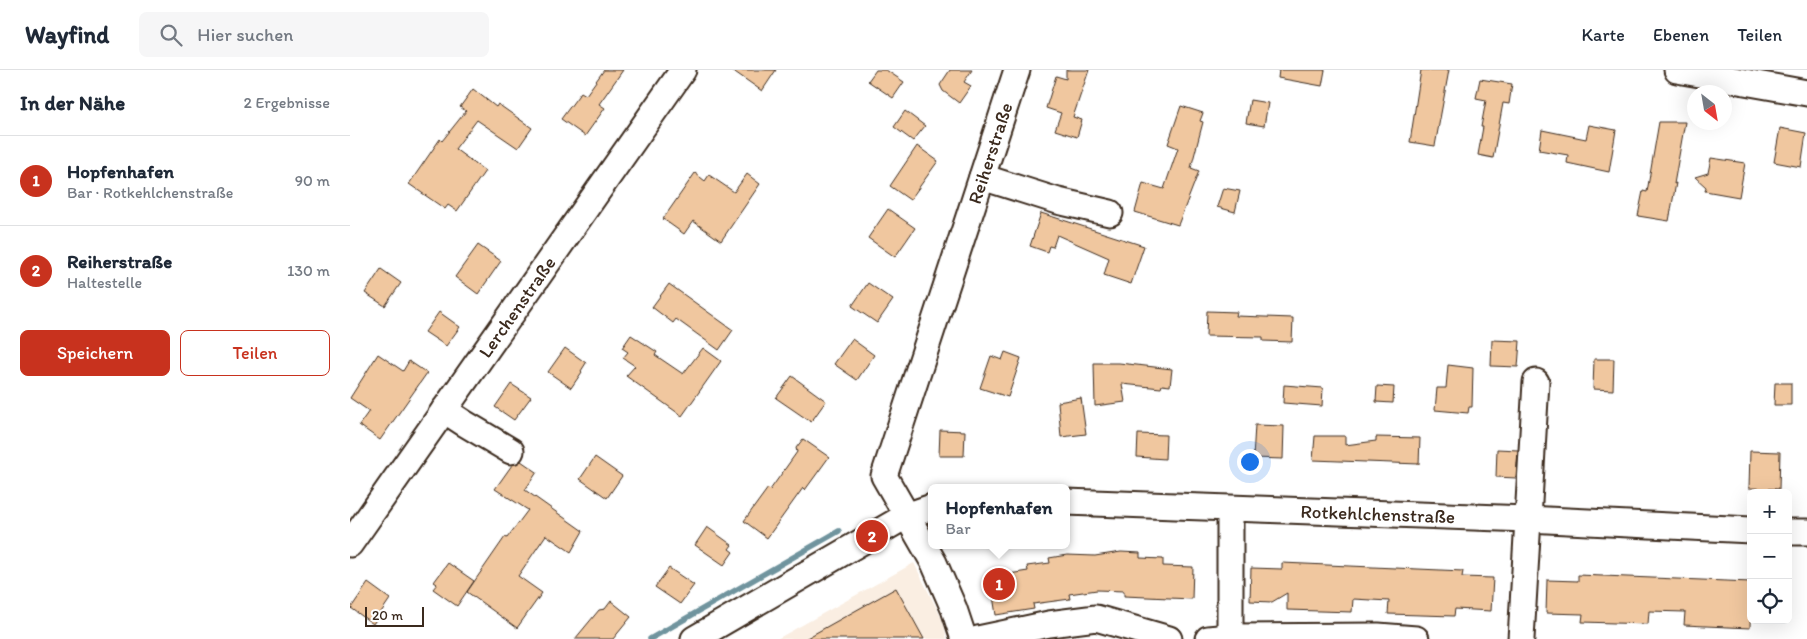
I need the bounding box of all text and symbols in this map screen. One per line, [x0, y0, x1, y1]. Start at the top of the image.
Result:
search box [139, 12, 489, 57]
text: Wayfind [25, 20, 109, 49]
icon: search [157, 21, 185, 49]
text: Hier suchen [197, 23, 294, 46]
text: Karte [1582, 24, 1625, 46]
text: Ebenen [1653, 24, 1709, 46]
text: Teilen [1737, 24, 1782, 46]
north arrow [1687, 85, 1732, 130]
text: In der Nähe [20, 90, 125, 115]
text: 2 Ergebnisse [244, 93, 330, 112]
street label: Reiherstraße [963, 100, 1018, 207]
text: Hopfenhafen [67, 160, 174, 183]
text: 1 [32, 171, 40, 190]
text: 90 m [295, 171, 330, 190]
text: Bar · Rotkehlchenstraße [67, 183, 233, 202]
text: Reiherstraße [67, 250, 172, 273]
street label: Lerchenstraße [474, 252, 561, 362]
text: 2 [32, 261, 40, 280]
text: 130 m [287, 261, 330, 280]
text: Haltestelle [67, 273, 142, 292]
button: Speichern [20, 330, 170, 376]
button: Teilen [180, 330, 330, 376]
your location [1237, 449, 1263, 475]
popup [928, 484, 1070, 549]
map controls [1747, 489, 1792, 624]
button: + [1747, 489, 1792, 534]
text: Hopfenhafen [946, 496, 1052, 519]
street label: Rotkehlchenstraße [1300, 500, 1456, 528]
pin: 2 [856, 517, 888, 555]
text: Bar [946, 519, 971, 538]
button: − [1747, 534, 1792, 579]
pin: 1 [983, 565, 1015, 603]
button: locate [1747, 579, 1792, 624]
scale bar [365, 604, 424, 627]
text: 20 m [372, 607, 403, 624]

